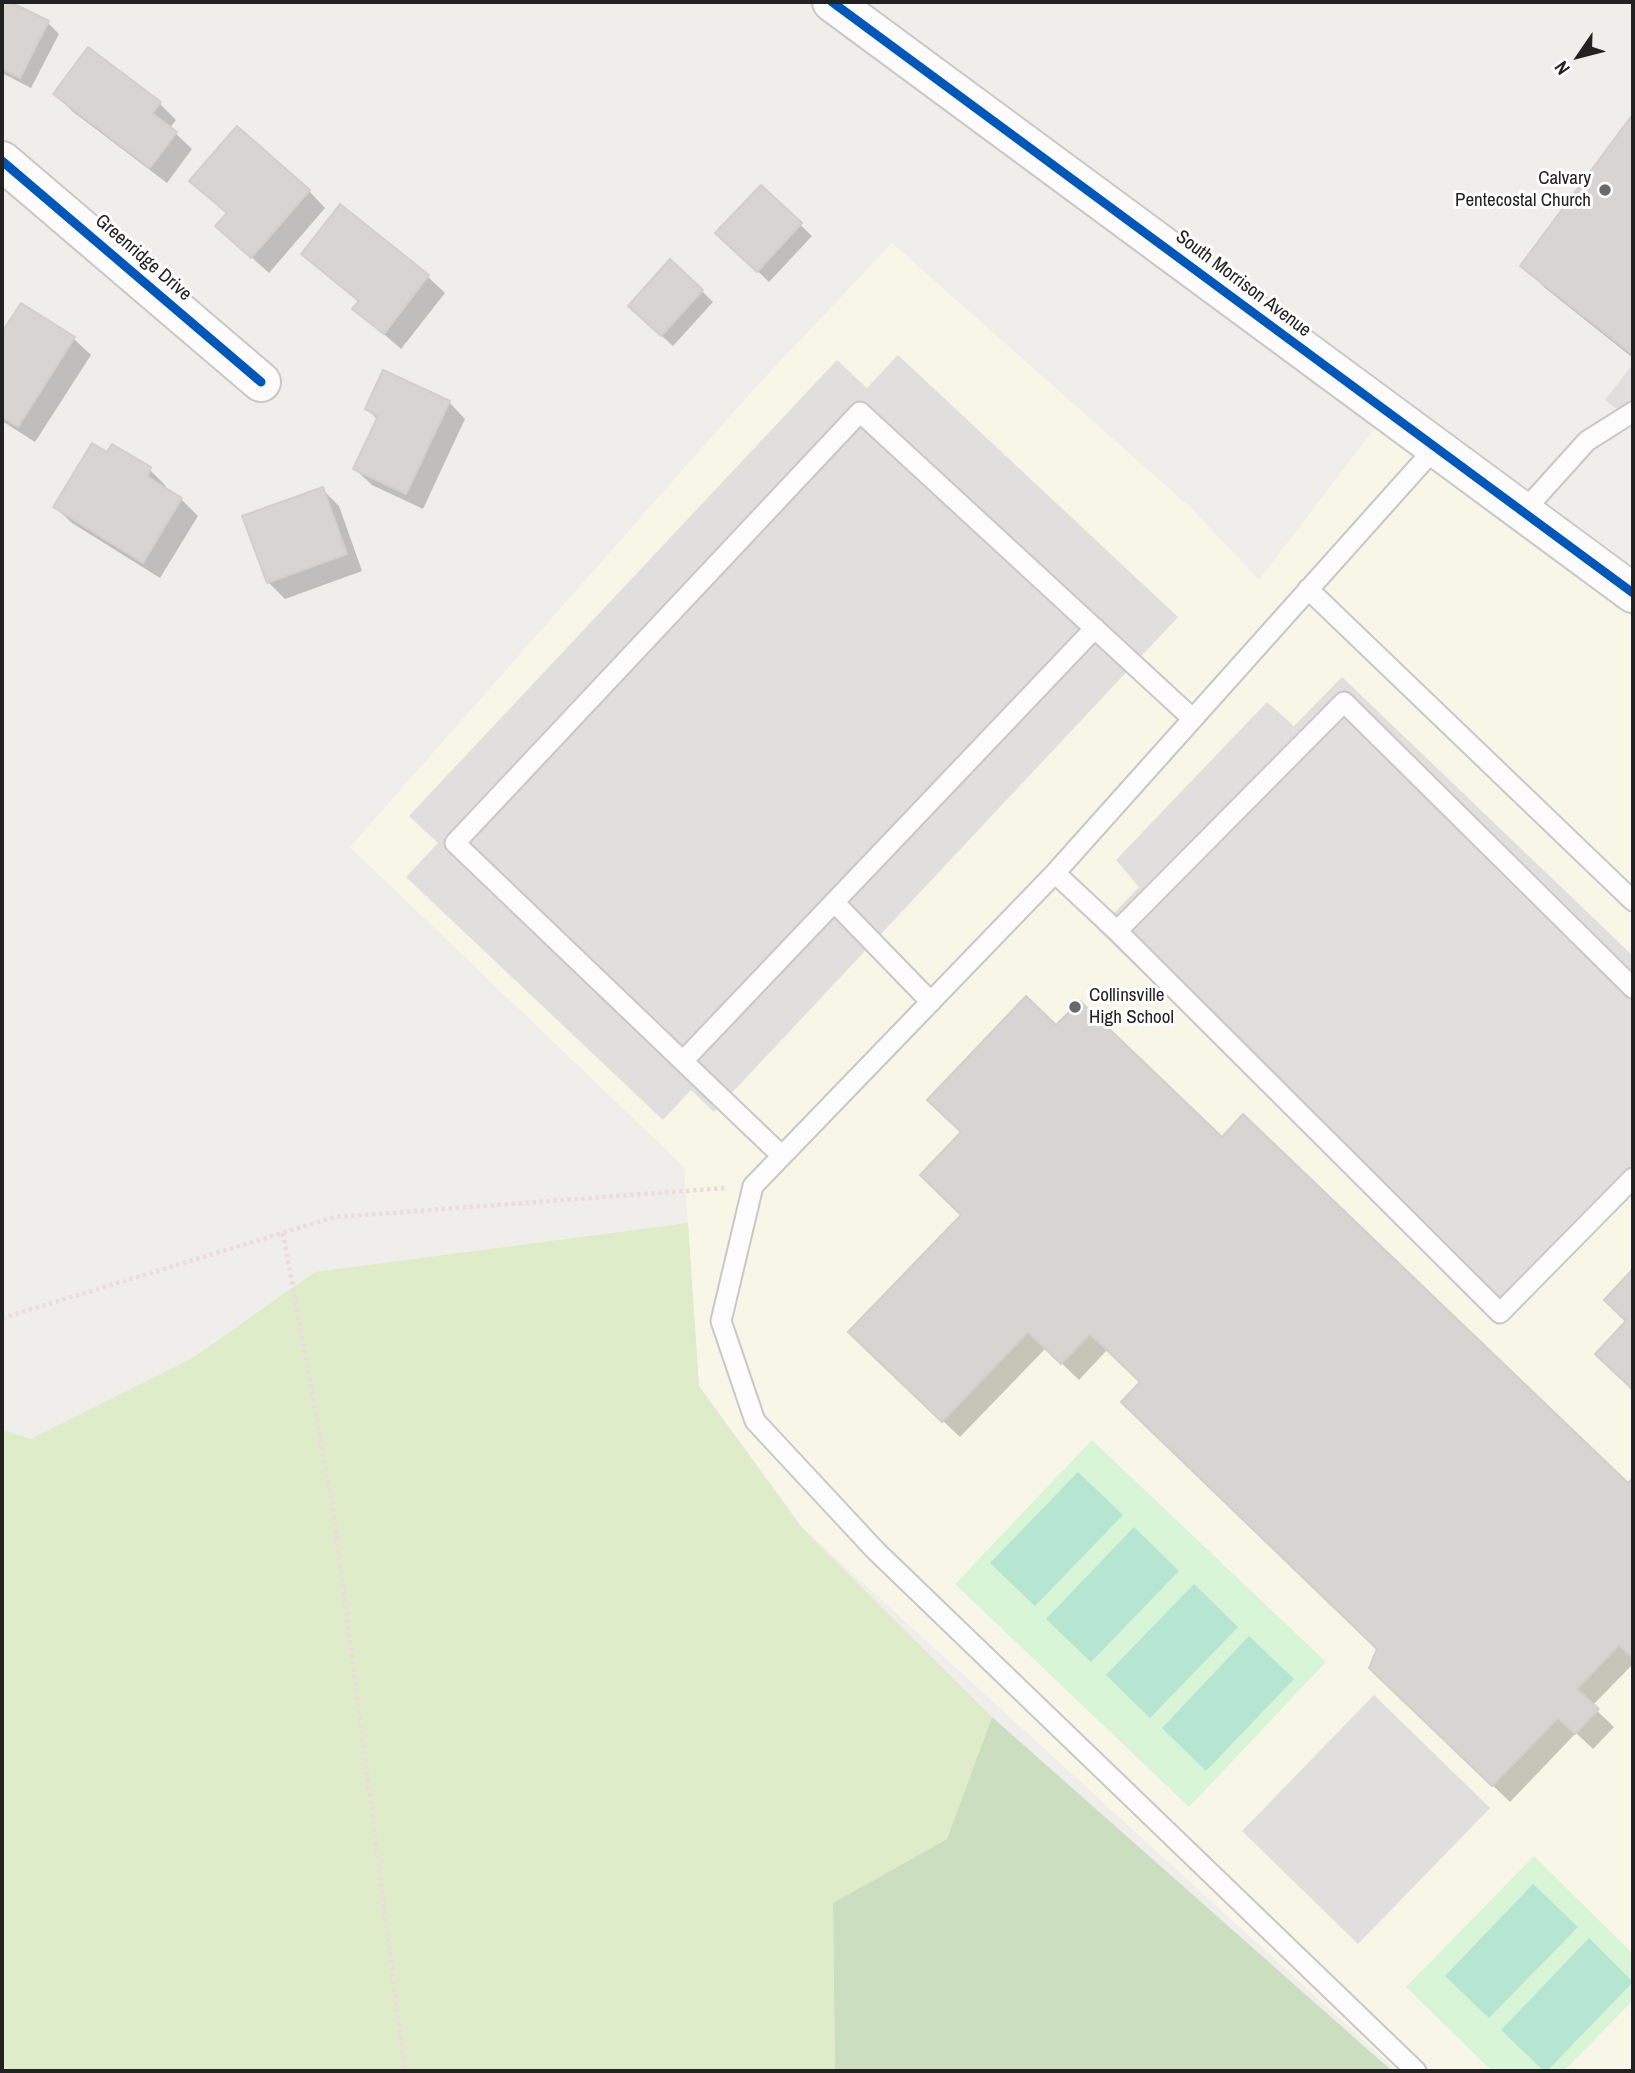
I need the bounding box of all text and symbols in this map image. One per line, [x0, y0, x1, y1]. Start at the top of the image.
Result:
north arrow [1544, 21, 1614, 91]
text: N [1548, 56, 1576, 80]
place label: Calvary Pentecostal Church [1455, 168, 1591, 212]
marker: Calvary Pentecostal Church [1597, 182, 1613, 198]
street label: Greenridge Drive [90, 210, 196, 306]
street label: South Morrison Avenue [1171, 226, 1315, 342]
place label: Collinsville High School [1089, 985, 1174, 1029]
marker: Collinsville High School [1067, 999, 1083, 1015]

